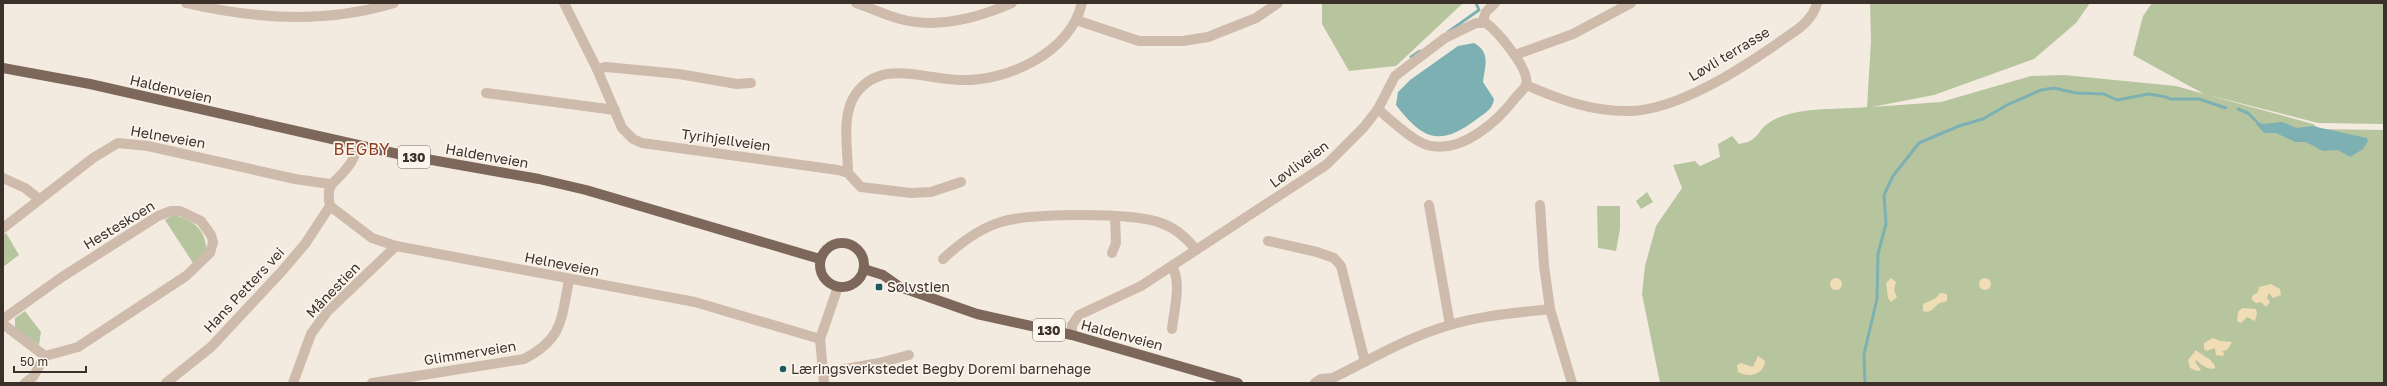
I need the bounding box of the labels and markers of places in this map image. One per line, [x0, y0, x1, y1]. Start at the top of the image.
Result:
place label: Sølvstien [887, 278, 950, 295]
marker: Sølvstien [874, 282, 884, 292]
place label: Læringsverkstedet Begby Doremi barnehage [791, 360, 1091, 377]
marker: Læringsverkstedet Begby Doremi barnehage [778, 364, 788, 374]

